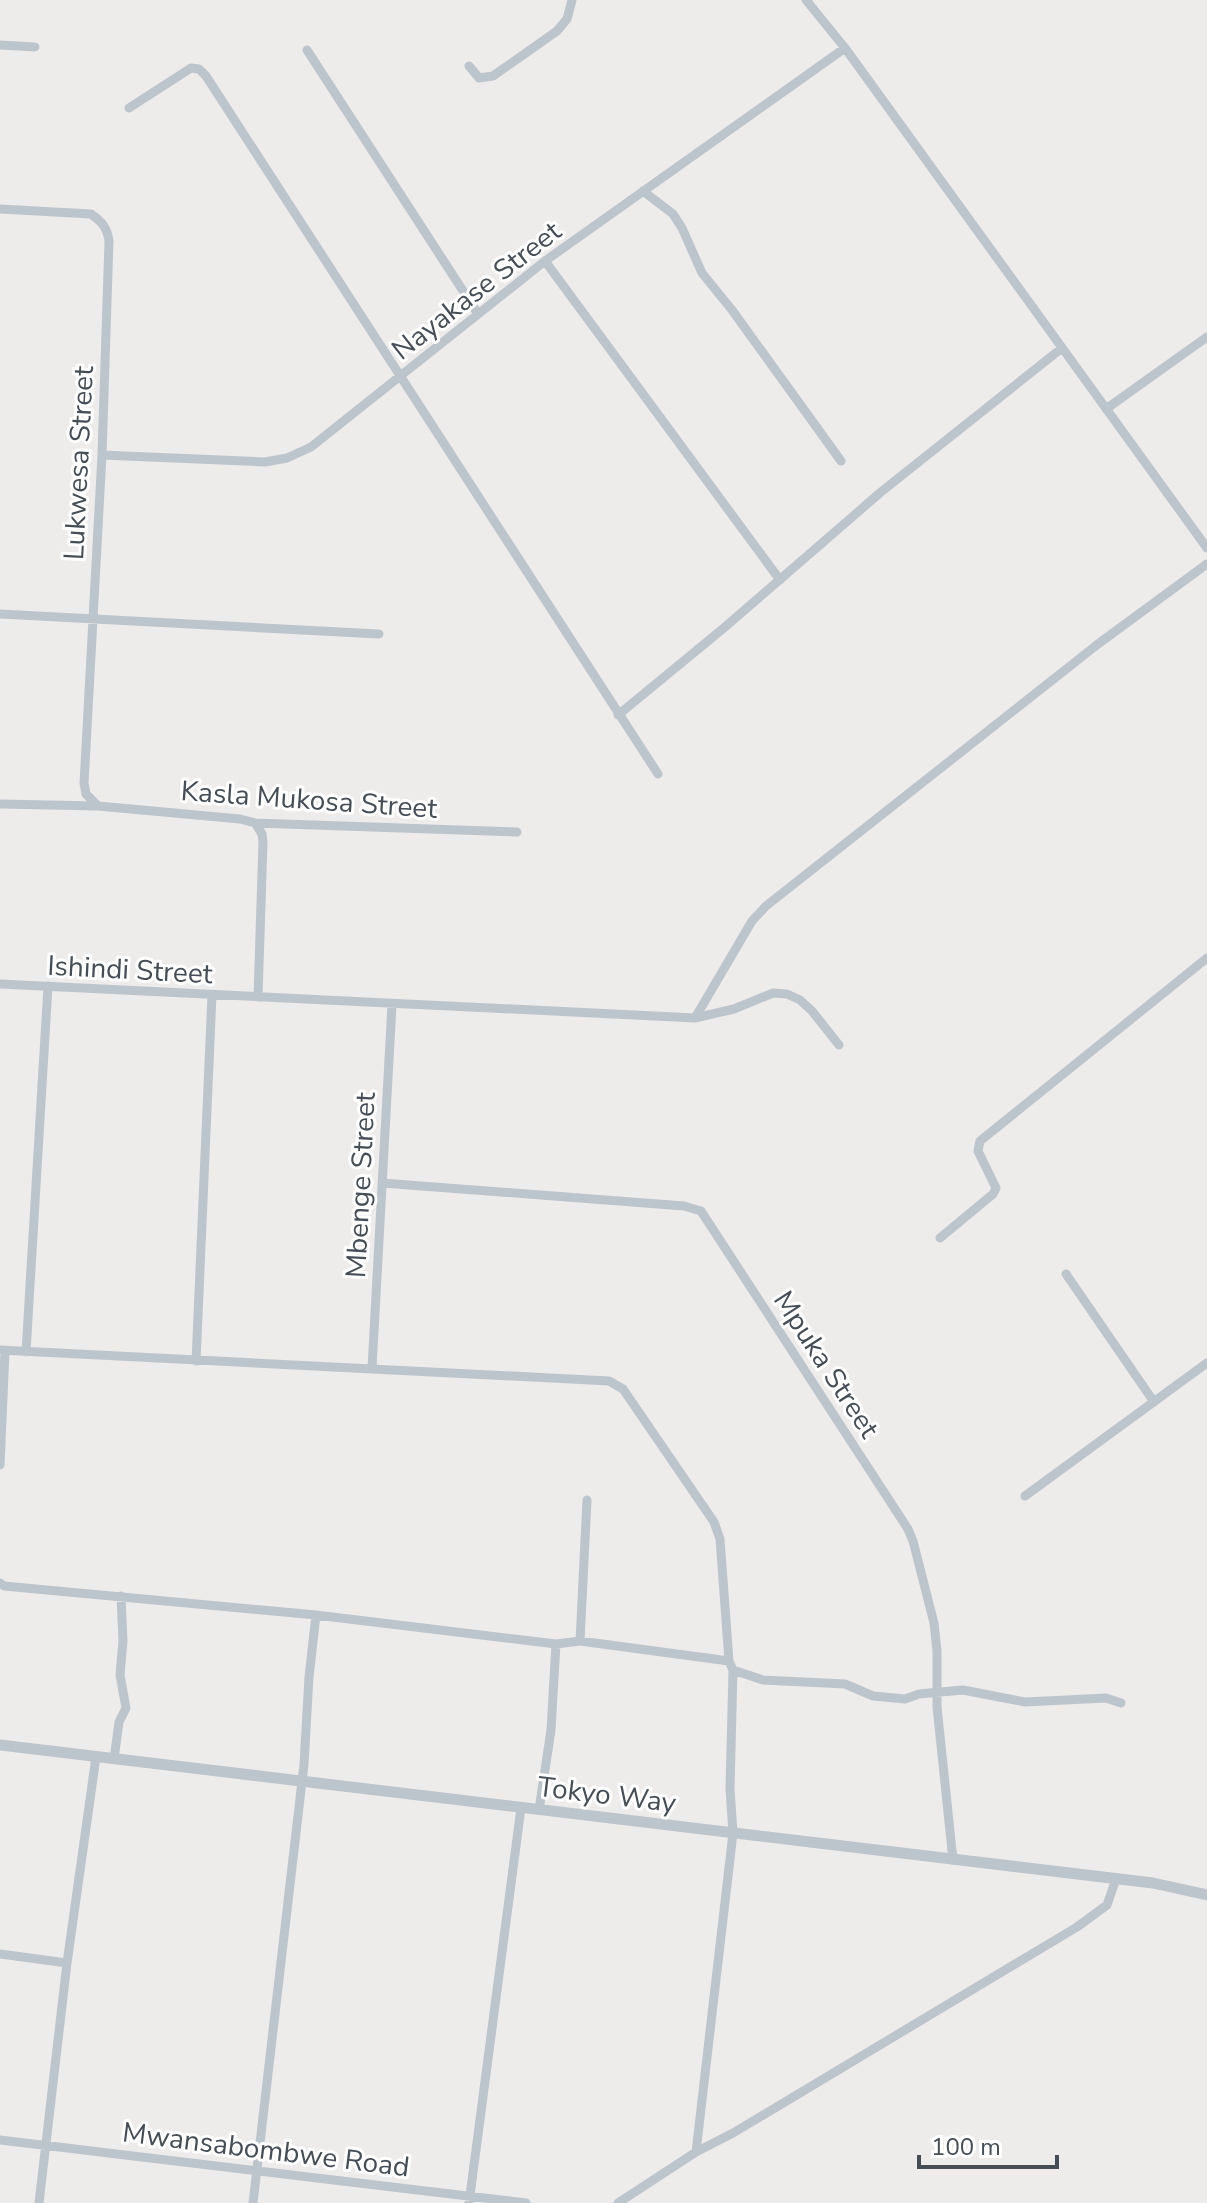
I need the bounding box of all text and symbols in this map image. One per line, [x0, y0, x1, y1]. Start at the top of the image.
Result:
street label: Nayakase Street [384, 213, 569, 369]
street label: Lukwesa Street [55, 365, 103, 561]
street label: Kasla Mukosa Street [179, 772, 439, 828]
street label: Ishindi Street [46, 947, 214, 993]
street label: Mbenge Street [337, 1091, 385, 1279]
street label: Mpuka Street [764, 1284, 888, 1446]
street label: Tokyo Way [536, 1768, 679, 1822]
street label: Mwansabombwe Road [120, 2114, 412, 2186]
scale bar [919, 2119, 1057, 2169]
text: 100 m [931, 2131, 1001, 2163]

